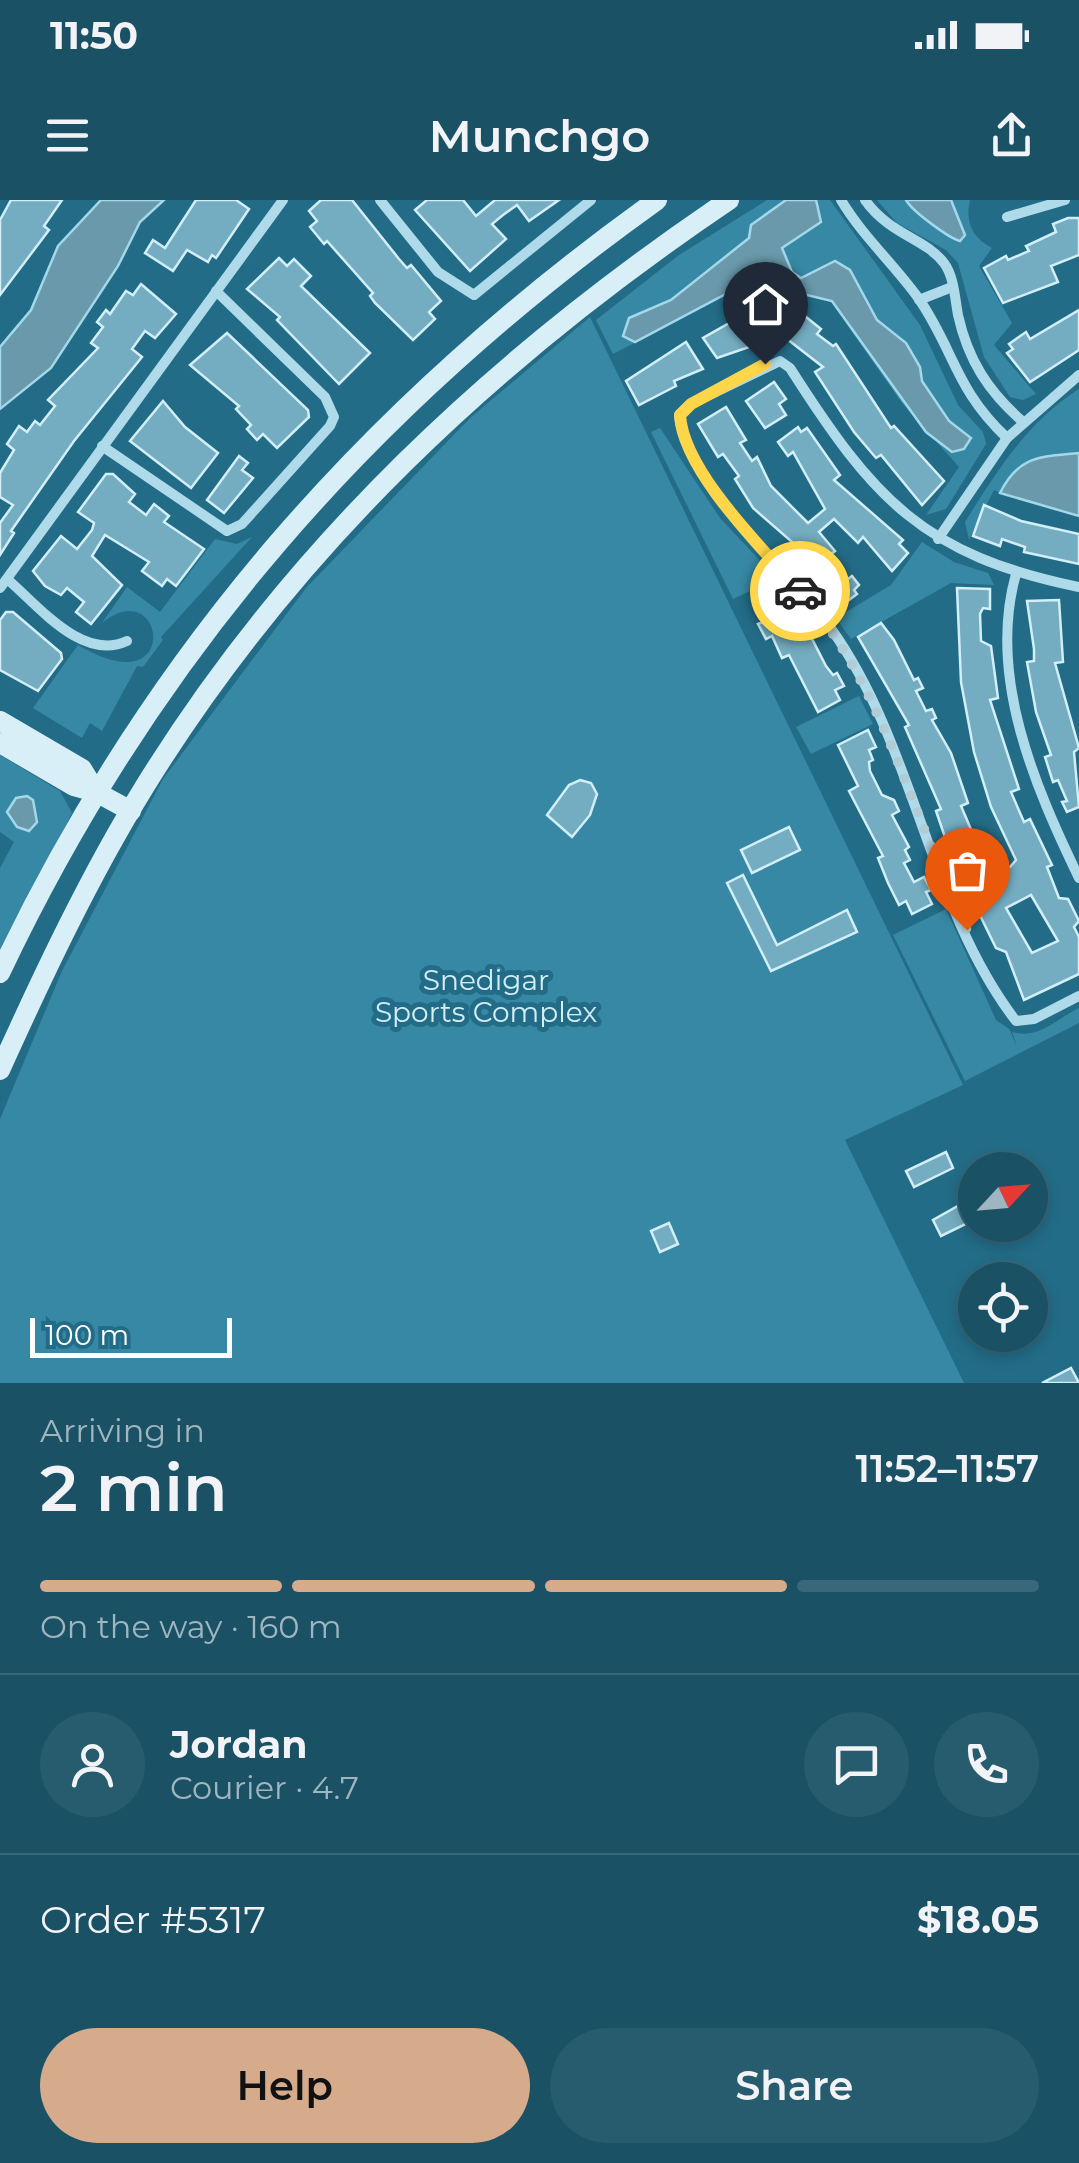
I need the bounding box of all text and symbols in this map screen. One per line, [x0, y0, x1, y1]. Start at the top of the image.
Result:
text: 11:50 [50, 12, 138, 59]
icon: menu [40, 108, 95, 163]
text: Munchgo [429, 108, 650, 163]
icon: share [984, 108, 1039, 163]
pin [723, 262, 808, 365]
icon: home [738, 277, 793, 332]
courier [750, 541, 850, 641]
icon: car [773, 564, 828, 619]
pin [925, 828, 1010, 931]
icon: bag [940, 843, 995, 898]
park label: Snedigar Sports Complex [375, 963, 597, 1029]
north arrow [958, 1152, 1048, 1242]
map controls [958, 1152, 1048, 1352]
button: locate [958, 1262, 1048, 1352]
scale bar [30, 1313, 232, 1358]
text: 100 m [45, 1318, 129, 1352]
text: Arriving in [40, 1411, 205, 1450]
text: 11:52–11:57 [856, 1445, 1039, 1492]
text: 2 min [40, 1448, 228, 1527]
text: On the way · 160 m [40, 1607, 342, 1646]
button: person [40, 1712, 145, 1817]
button: chat [804, 1712, 909, 1817]
button: phone [934, 1712, 1039, 1817]
text: Jordan [170, 1721, 308, 1768]
text: Courier · 4.7 [170, 1768, 359, 1807]
text: Order #5317 [40, 1896, 266, 1943]
text: $18.05 [917, 1896, 1039, 1943]
button: Help [40, 2028, 530, 2143]
button: Share [550, 2028, 1039, 2143]

